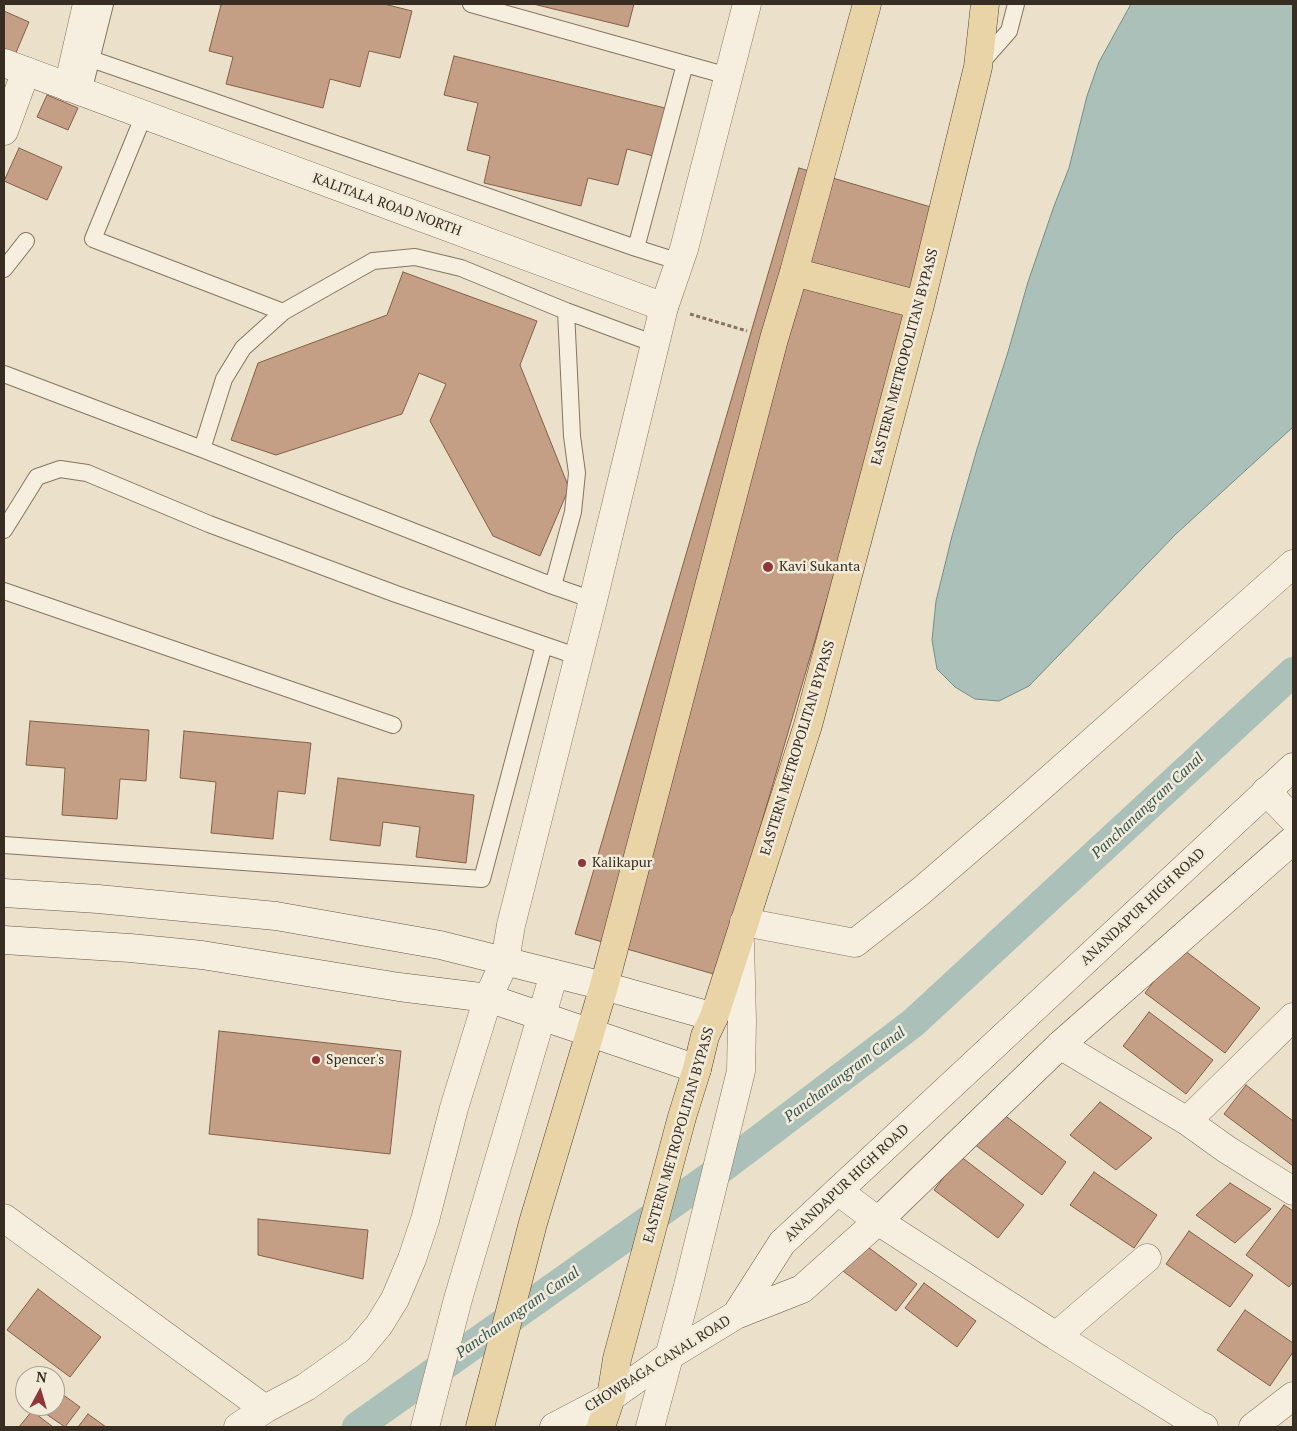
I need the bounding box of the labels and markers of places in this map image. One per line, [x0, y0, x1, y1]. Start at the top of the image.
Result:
place label: Kavi Sukanta [779, 559, 860, 575]
marker: Kavi Sukanta [761, 560, 775, 574]
place label: Kalikapur [592, 855, 652, 871]
marker: Kalikapur [576, 857, 588, 869]
place label: Spencer's [326, 1052, 384, 1068]
marker: Spencer's [310, 1054, 322, 1066]

